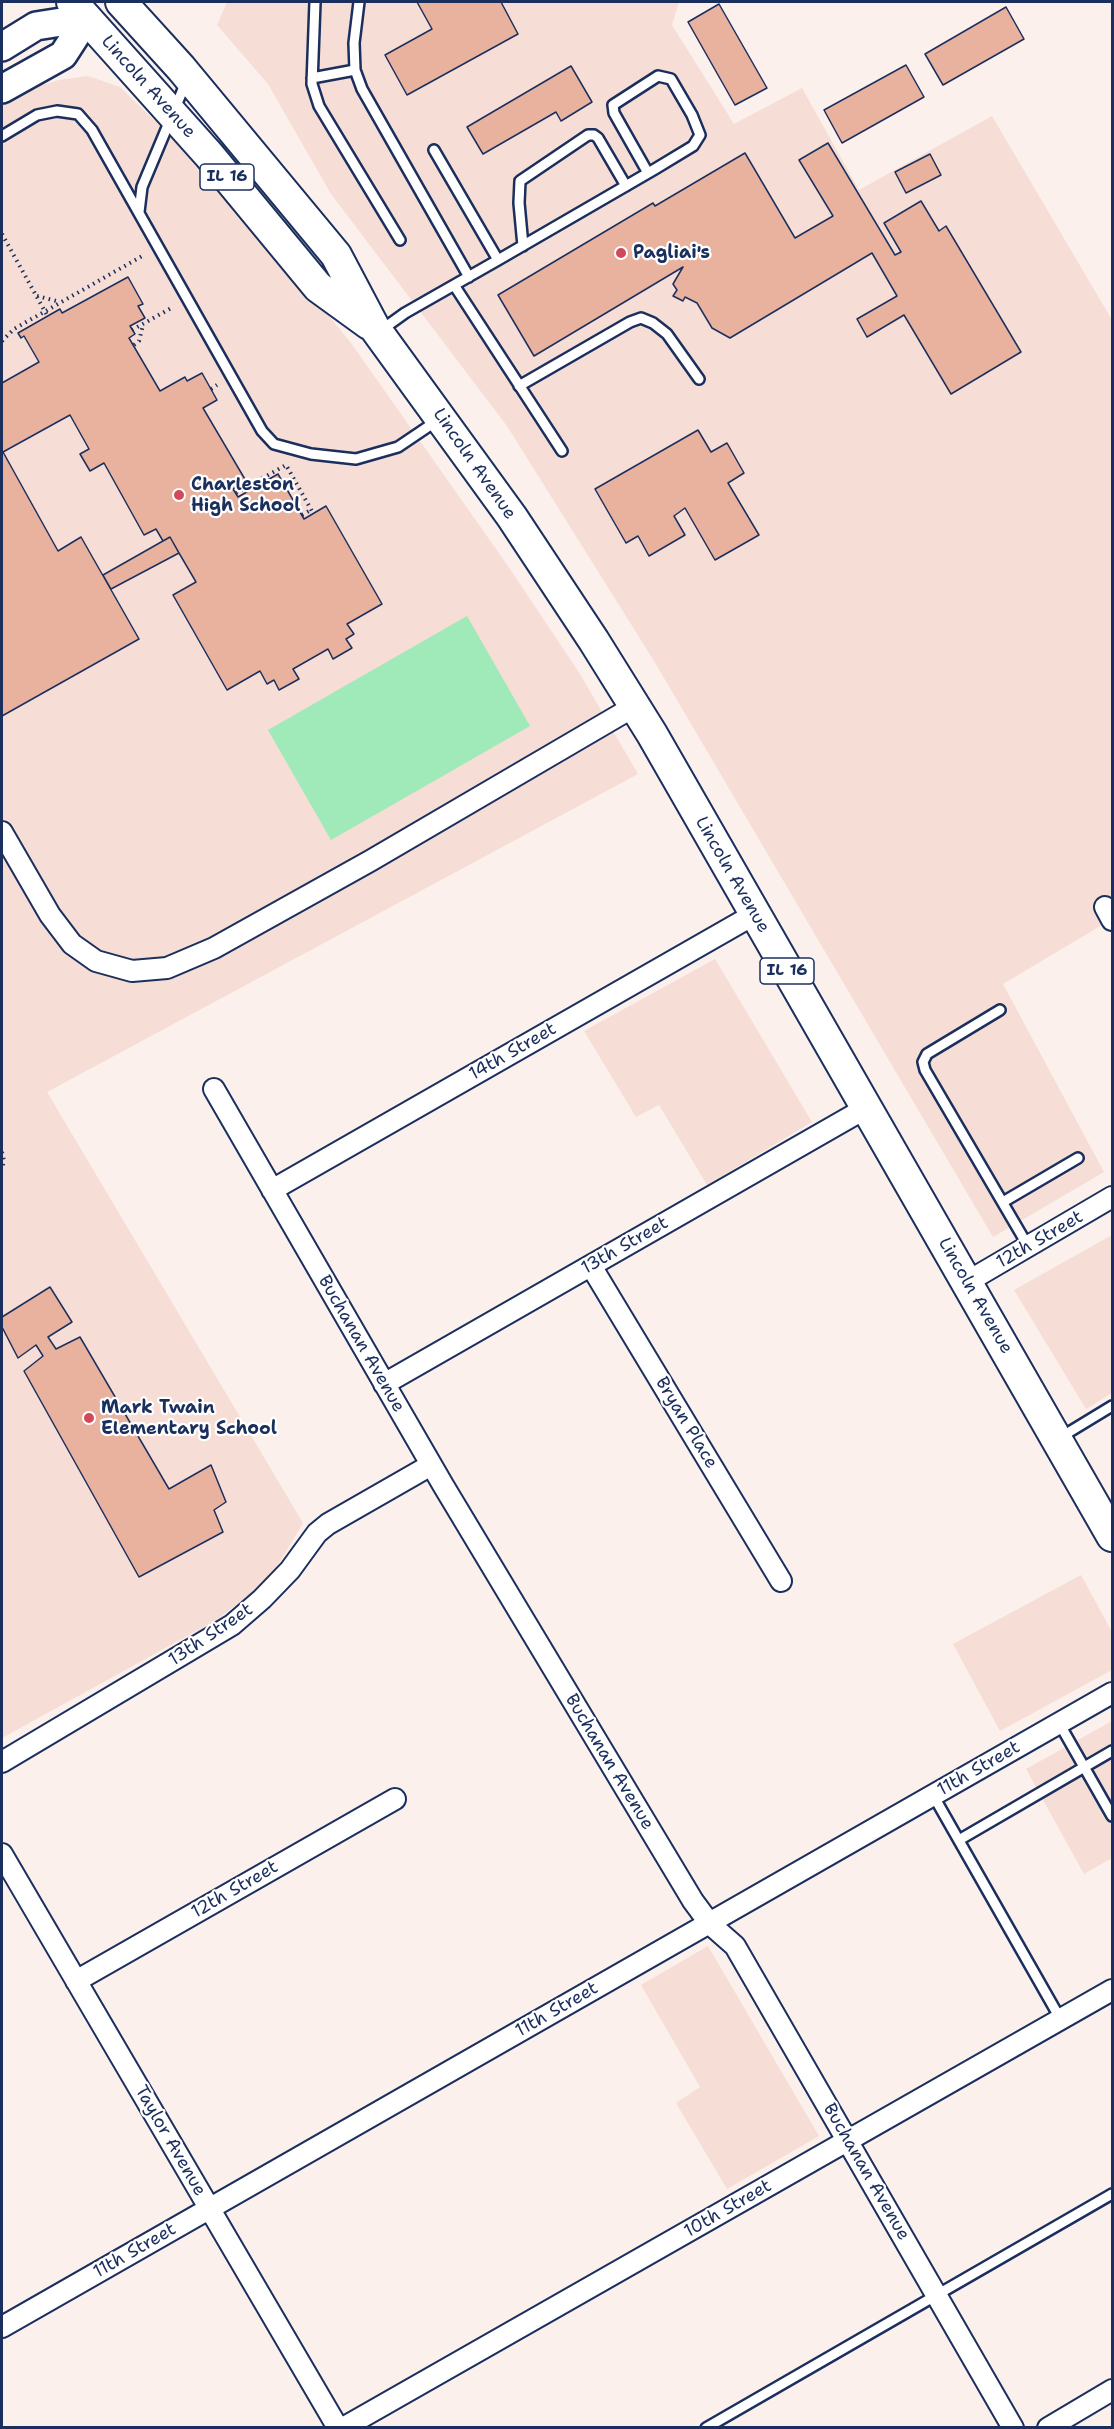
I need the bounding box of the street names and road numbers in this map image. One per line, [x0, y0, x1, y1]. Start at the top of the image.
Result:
street label: Lincoln Avenue [96, 31, 200, 143]
road number: IL 16 [200, 164, 254, 190]
street label: Lincoln Avenue [428, 404, 520, 524]
street label: Lincoln Avenue [690, 813, 774, 937]
road number: IL 16 [760, 958, 814, 984]
street label: 14th Street [466, 1018, 560, 1086]
street label: 12th Street [993, 1207, 1087, 1273]
street label: 13th Street [578, 1212, 672, 1280]
street label: Lincoln Avenue [933, 1234, 1017, 1358]
street label: Buchanan Avenue [313, 1272, 409, 1416]
street label: Bryan Place [650, 1373, 722, 1473]
street label: 13th Street [165, 1599, 257, 1671]
street label: Buchanan Avenue [560, 1690, 658, 1834]
street label: 11th Street [934, 1737, 1024, 1801]
street label: 12th Street [188, 1857, 282, 1923]
street label: 11th Street [512, 1978, 602, 2042]
street label: Taylor Avenue [130, 2082, 210, 2200]
street label: Buchanan Avenue [818, 2100, 914, 2244]
street label: 10th Street [680, 2175, 776, 2243]
street label: 11th Street [90, 2219, 180, 2283]

